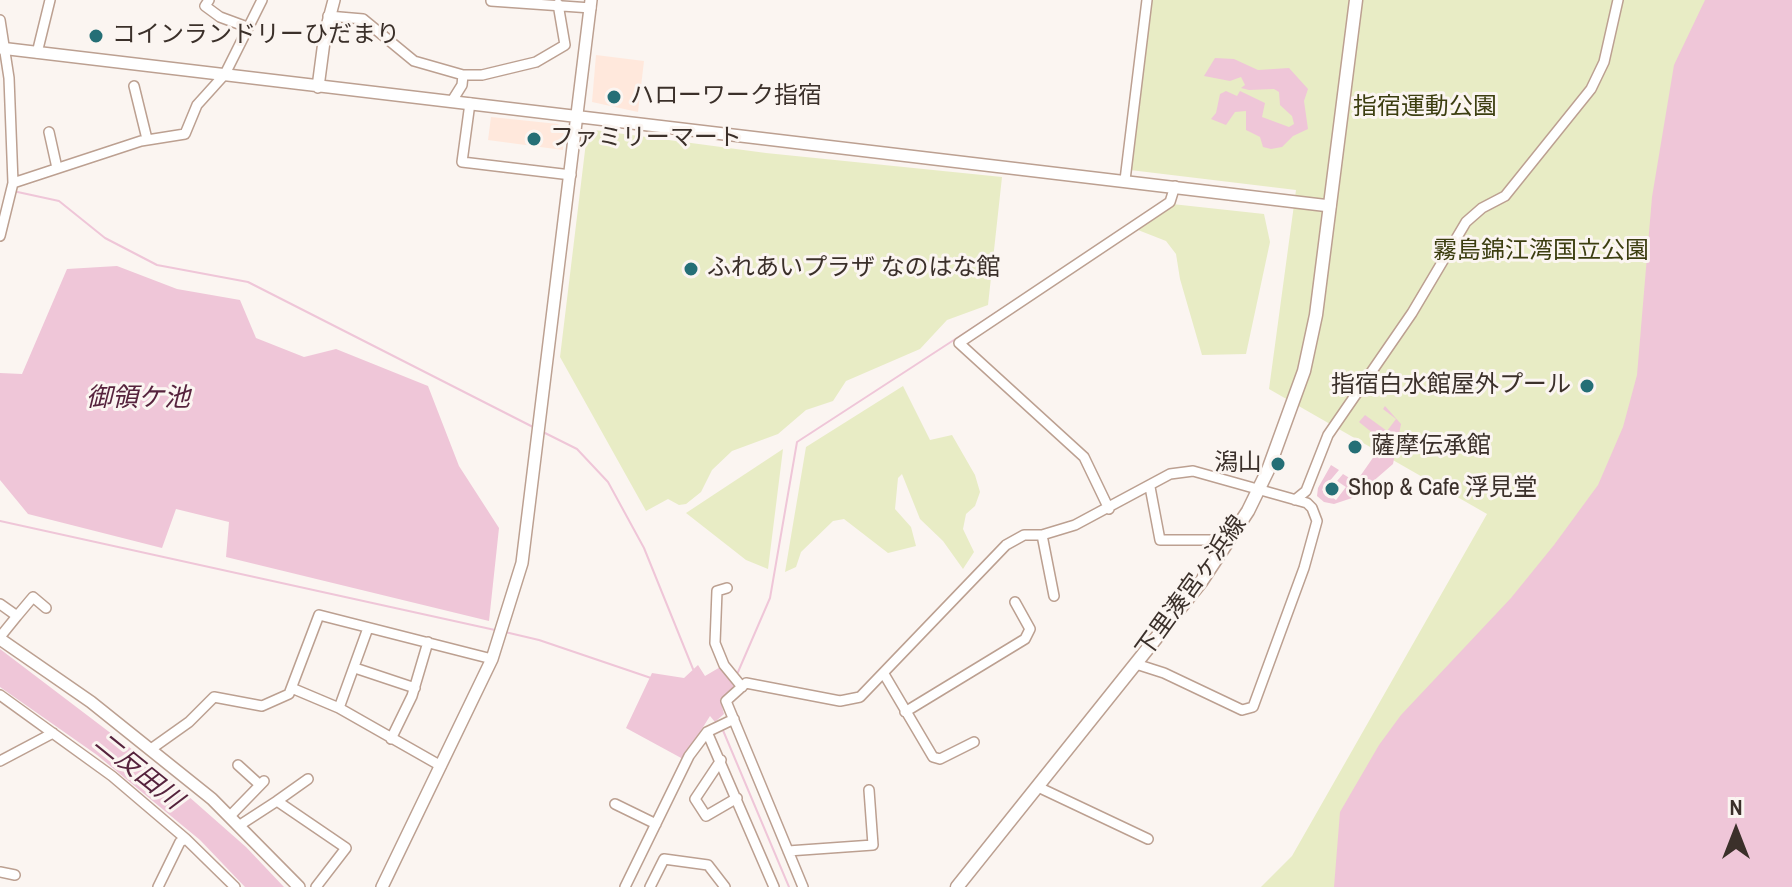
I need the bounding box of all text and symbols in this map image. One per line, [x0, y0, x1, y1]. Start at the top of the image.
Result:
place label: コインランドリーひだまり [112, 22, 400, 50]
marker: コインランドリーひだまり [87, 27, 105, 45]
place label: ハローワーク指宿 [630, 83, 822, 111]
marker: ハローワーク指宿 [605, 88, 623, 106]
park label: 指宿運動公園 [1353, 94, 1497, 122]
place label: ファミリーマート [550, 125, 742, 153]
marker: ファミリーマート [525, 130, 543, 148]
park label: 霧島錦江湾国立公園 [1433, 238, 1649, 266]
place label: ふれあいプラザ なのはな館 [707, 255, 1000, 283]
marker: ふれあいプラザ なのはな館 [682, 260, 700, 278]
place label: 指宿白水館屋外プール [1331, 372, 1571, 400]
marker: 指宿白水館屋外プール [1578, 377, 1596, 395]
water label: 御領ケ池 [86, 383, 190, 415]
place label: 薩摩伝承館 [1371, 433, 1491, 461]
marker: 薩摩伝承館 [1346, 438, 1364, 456]
place label: 潟山 [1214, 450, 1262, 478]
marker: 潟山 [1269, 455, 1287, 473]
place label: Shop & Cafe 浮見堂 [1348, 475, 1537, 503]
marker: Shop & Cafe 浮見堂 [1323, 480, 1341, 498]
street label: 下里湊宮ヶ浜線 [1131, 511, 1253, 663]
water label: 二反田川 [88, 727, 188, 817]
north arrow [1696, 791, 1776, 871]
text: N [1729, 792, 1743, 822]

